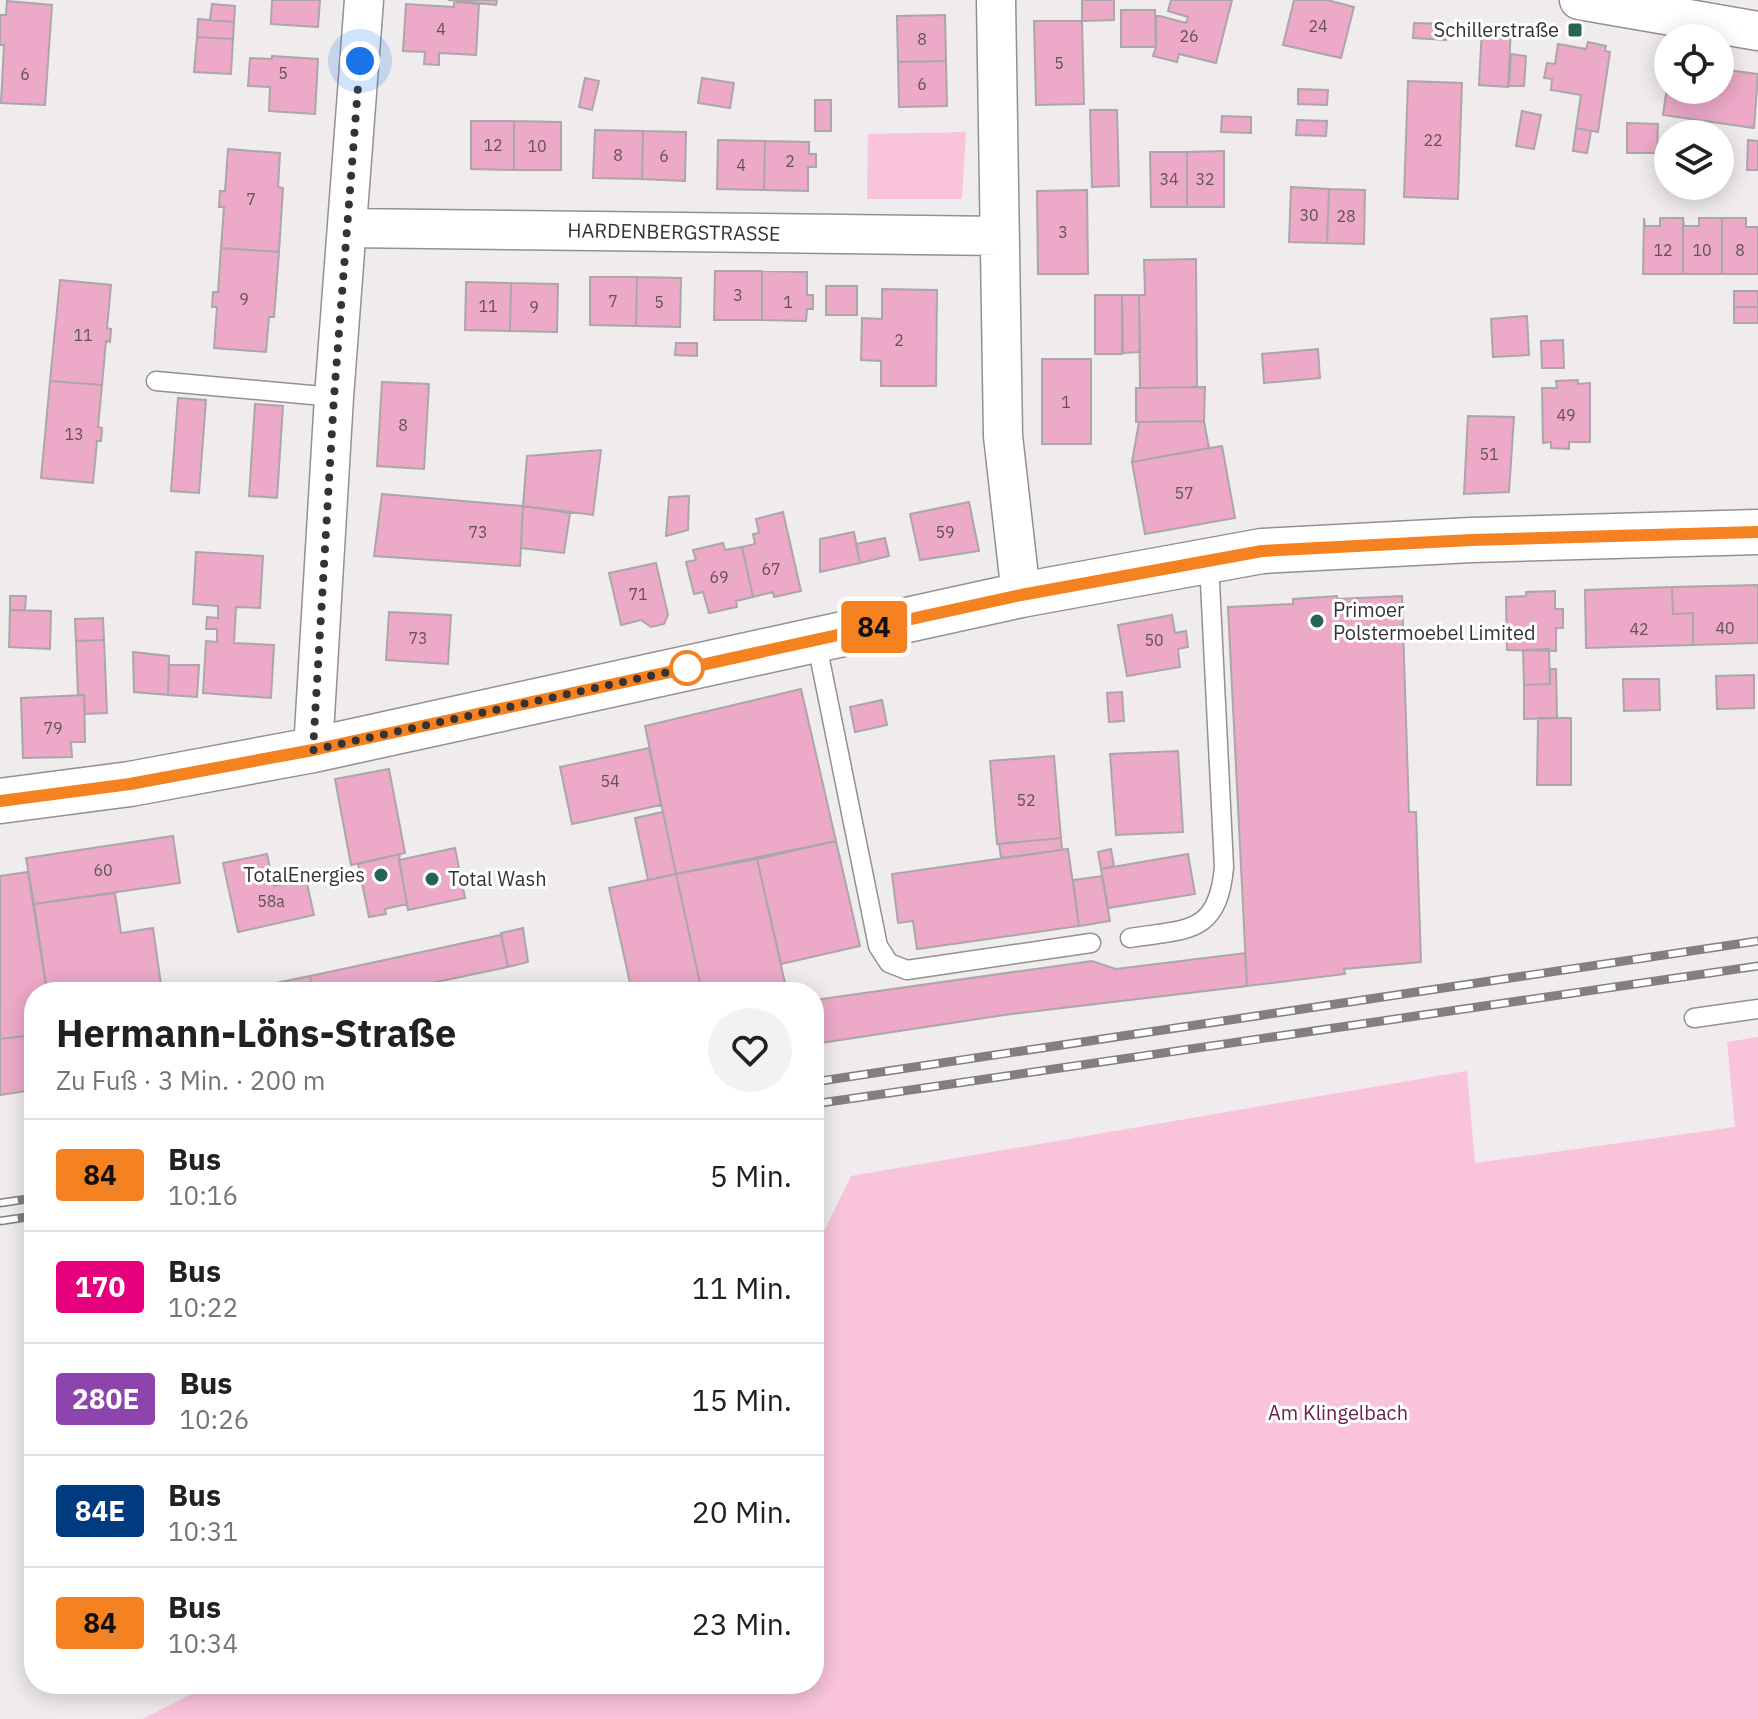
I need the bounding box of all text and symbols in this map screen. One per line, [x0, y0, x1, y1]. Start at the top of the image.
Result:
house number: 24 [1308, 16, 1328, 36]
place label: Schillerstraße [1434, 16, 1559, 43]
house number: 4 [436, 19, 446, 39]
marker: Schillerstraße [1566, 21, 1584, 39]
map controls [1654, 24, 1734, 200]
button: locate [1654, 24, 1734, 104]
house number: 26 [1179, 26, 1199, 46]
house number: 8 [917, 29, 927, 49]
your location [340, 41, 380, 81]
house number: 5 [1054, 53, 1064, 73]
house number: 5 [278, 63, 288, 83]
house number: 6 [20, 64, 30, 84]
house number: 6 [917, 74, 927, 94]
button: layers [1654, 120, 1734, 200]
house number: 22 [1423, 130, 1443, 150]
house number: 12 [483, 135, 503, 155]
house number: 10 [527, 136, 547, 156]
house number: 8 [613, 145, 623, 165]
house number: 6 [659, 146, 669, 166]
house number: 2 [785, 151, 795, 171]
house number: 4 [736, 155, 746, 175]
house number: 34 [1159, 169, 1179, 189]
house number: 32 [1195, 169, 1215, 189]
house number: 7 [246, 189, 256, 209]
house number: 30 [1299, 205, 1319, 225]
house number: 28 [1336, 206, 1356, 226]
street label: HARDENBERGSTRASSE [567, 216, 781, 247]
house number: 3 [1058, 222, 1068, 242]
house number: 12 [1653, 240, 1673, 260]
house number: 10 [1692, 240, 1712, 260]
house number: 8 [1735, 240, 1745, 260]
house number: 3 [733, 285, 743, 305]
house number: 9 [239, 289, 249, 309]
house number: 7 [608, 291, 618, 311]
house number: 5 [654, 292, 664, 312]
house number: 1 [783, 292, 793, 312]
house number: 11 [478, 296, 498, 316]
house number: 9 [529, 297, 539, 317]
house number: 11 [73, 325, 93, 345]
house number: 2 [894, 330, 904, 350]
house number: 1 [1061, 392, 1071, 412]
house number: 49 [1556, 405, 1576, 425]
house number: 8 [398, 415, 408, 435]
house number: 13 [64, 424, 84, 444]
house number: 51 [1479, 444, 1499, 464]
house number: 57 [1174, 483, 1194, 503]
house number: 73 [468, 522, 488, 542]
house number: 59 [935, 522, 955, 542]
house number: 67 [761, 559, 781, 579]
house number: 69 [709, 567, 729, 587]
house number: 71 [628, 584, 648, 604]
place label: Primoer Polstermoebel Limited [1333, 596, 1536, 646]
line badge: 84 [838, 601, 910, 653]
text: 84 [857, 608, 891, 645]
marker: Primoer Polstermoebel Limited [1308, 612, 1326, 630]
house number: 40 [1715, 618, 1735, 638]
house number: 42 [1629, 619, 1649, 639]
house number: 73 [408, 628, 428, 648]
house number: 50 [1144, 630, 1164, 650]
unlabelled marker [670, 651, 704, 685]
house number: 79 [43, 718, 63, 738]
house number: 54 [600, 771, 620, 791]
house number: 52 [1016, 790, 1036, 810]
house number: 60 [93, 860, 113, 880]
place label: TotalEnergies [243, 861, 365, 888]
place label: Total Wash [448, 865, 547, 892]
marker: TotalEnergies [372, 866, 390, 884]
marker: Total Wash [423, 870, 441, 888]
house number: 58a [257, 891, 285, 911]
text: Hermann-Löns-Straße [56, 1008, 456, 1057]
button: heart [708, 1008, 792, 1092]
text: Zu Fuß · 3 Min. · 200 m [56, 1063, 325, 1097]
text: Bus [168, 1139, 221, 1178]
text: 84 [83, 1156, 117, 1193]
text: 5 Min. [710, 1156, 792, 1195]
text: 10:16 [168, 1178, 238, 1212]
text: Bus [168, 1251, 221, 1290]
text: 170 [75, 1268, 125, 1305]
text: 11 Min. [692, 1268, 792, 1307]
text: 10:22 [168, 1290, 238, 1324]
text: Bus [179, 1363, 232, 1402]
text: 280E [72, 1380, 139, 1417]
text: 15 Min. [692, 1380, 792, 1419]
park label: Am Klingelbach [1268, 1399, 1408, 1426]
text: 10:26 [179, 1402, 249, 1436]
text: Bus [168, 1475, 221, 1514]
text: 84E [75, 1492, 125, 1529]
text: 20 Min. [692, 1492, 792, 1531]
text: 10:31 [168, 1514, 238, 1548]
text: Bus [168, 1587, 221, 1626]
text: 84 [83, 1604, 117, 1641]
text: 23 Min. [692, 1604, 792, 1643]
text: 10:34 [168, 1626, 238, 1660]

